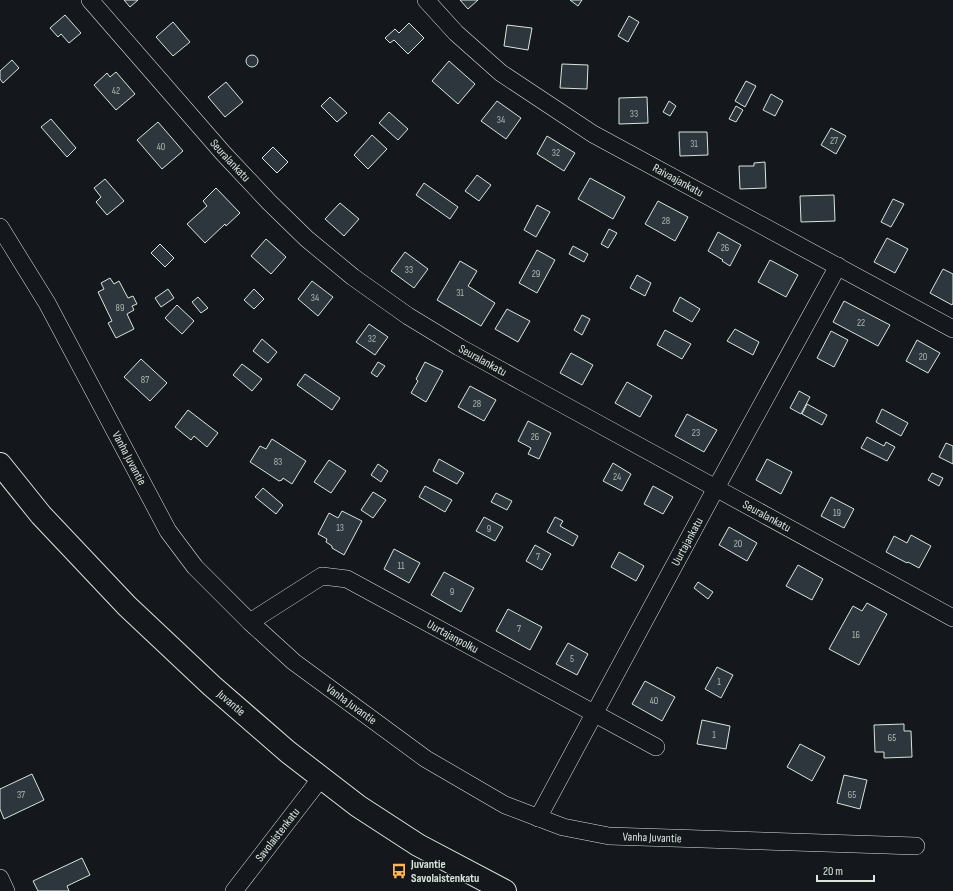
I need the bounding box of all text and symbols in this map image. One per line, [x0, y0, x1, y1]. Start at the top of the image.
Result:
house number: 42 [112, 85, 120, 97]
house number: 33 [630, 108, 638, 120]
house number: 34 [497, 114, 505, 126]
house number: 27 [830, 135, 838, 147]
street label: Seuralankatu [207, 136, 254, 185]
house number: 31 [690, 138, 698, 150]
house number: 40 [157, 141, 165, 153]
house number: 32 [552, 147, 560, 159]
street label: Raivaajankatu [650, 160, 706, 200]
house number: 28 [662, 215, 670, 227]
house number: 26 [721, 242, 729, 254]
house number: 33 [405, 264, 413, 276]
house number: 29 [532, 268, 540, 280]
house number: 31 [456, 287, 464, 299]
house number: 34 [311, 292, 319, 304]
house number: 89 [116, 302, 124, 314]
house number: 22 [857, 317, 865, 329]
house number: 32 [368, 333, 376, 345]
street label: Seuralankatu [456, 341, 510, 380]
house number: 20 [919, 351, 927, 363]
house number: 87 [141, 374, 149, 386]
house number: 28 [473, 398, 481, 410]
house number: 23 [692, 427, 700, 439]
street label: Vanha Juvantie [109, 429, 150, 488]
house number: 26 [531, 431, 539, 443]
house number: 83 [274, 456, 282, 468]
house number: 24 [613, 471, 621, 483]
street label: Seuralankatu [740, 497, 794, 535]
house number: 19 [833, 507, 841, 519]
street label: Uurtajankatu [668, 515, 706, 568]
house number: 13 [336, 522, 344, 534]
house number: 9 [487, 523, 491, 535]
house number: 20 [734, 538, 742, 550]
house number: 7 [536, 551, 540, 563]
house number: 11 [398, 560, 405, 572]
house number: 9 [450, 586, 454, 598]
street label: Uurtajanpolku [424, 616, 481, 657]
house number: 7 [517, 623, 521, 635]
house number: 16 [852, 629, 860, 641]
house number: 5 [570, 653, 574, 665]
house number: 1 [717, 676, 721, 688]
street label: Vanha Juvantie [323, 681, 380, 728]
street label: Juvantie [213, 686, 249, 719]
house number: 40 [650, 695, 658, 707]
house number: 1 [712, 729, 716, 741]
house number: 65 [888, 732, 896, 744]
house number: 37 [17, 789, 25, 801]
house number: 65 [848, 789, 856, 801]
street label: Savolaistenkatu [252, 805, 303, 865]
street label: Vanha Juvantie [622, 829, 682, 846]
place label: Juvantie Savolaistenkatu [410, 857, 479, 886]
scale bar [817, 857, 874, 883]
bus stop icon: Juvantie Savolaistenkatu [390, 862, 408, 880]
text: 20 m [823, 864, 843, 879]

